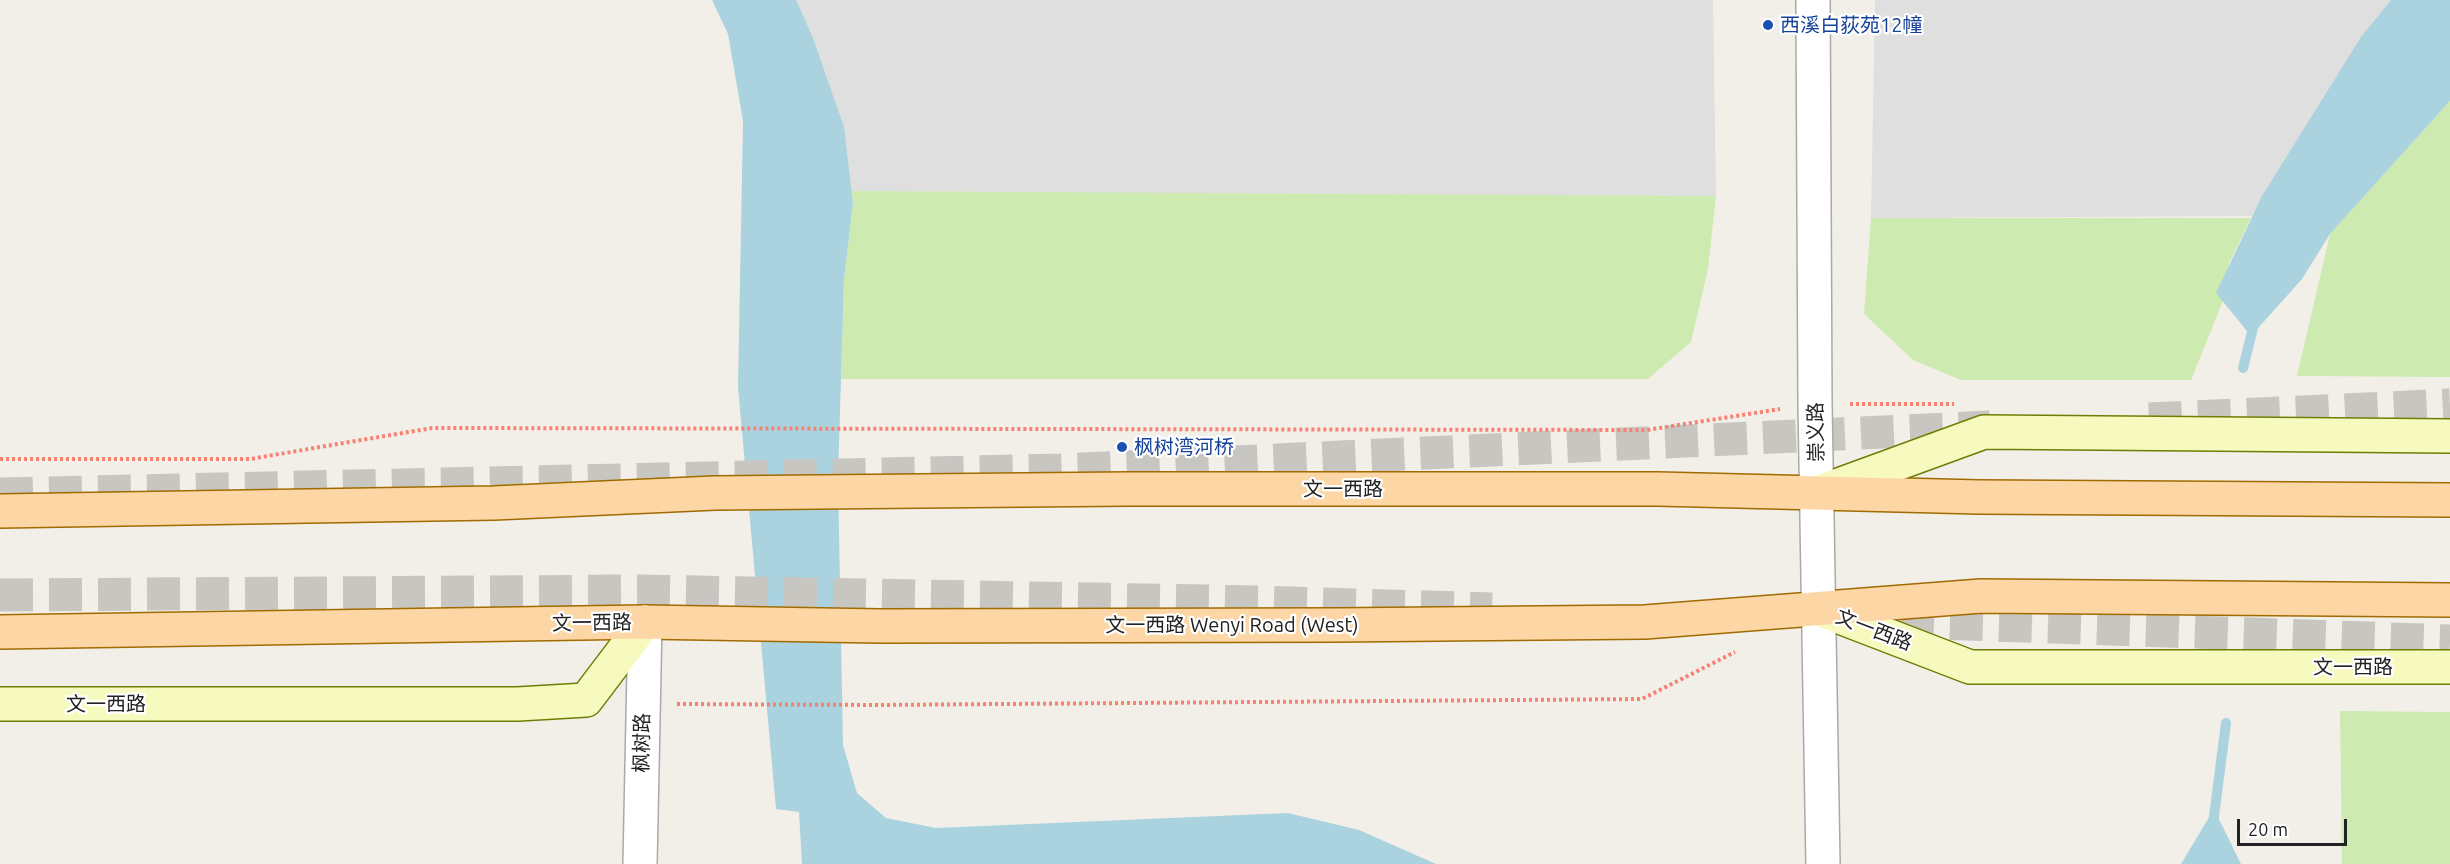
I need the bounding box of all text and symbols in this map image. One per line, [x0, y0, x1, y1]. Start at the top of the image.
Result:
place label: 西溪白荻苑12幢 [1780, 13, 1923, 37]
marker: 西溪白荻苑12幢 [1761, 18, 1775, 32]
street label: 崇义路 [1803, 402, 1829, 462]
place label: 枫树湾河桥 [1134, 435, 1234, 459]
marker: 枫树湾河桥 [1115, 440, 1129, 454]
street label: 文一西路 [1303, 477, 1383, 501]
street label: 文一西路 [1832, 604, 1916, 656]
street label: 文一西路 [552, 610, 632, 636]
street label: 文一西路 Wenyi Road (West) [1105, 613, 1359, 637]
street label: 文一西路 [2313, 655, 2393, 679]
street label: 文一西路 [66, 692, 146, 716]
street label: 枫树路 [629, 713, 655, 773]
scale bar [2240, 807, 2350, 845]
text: 20 m [2248, 819, 2288, 839]

